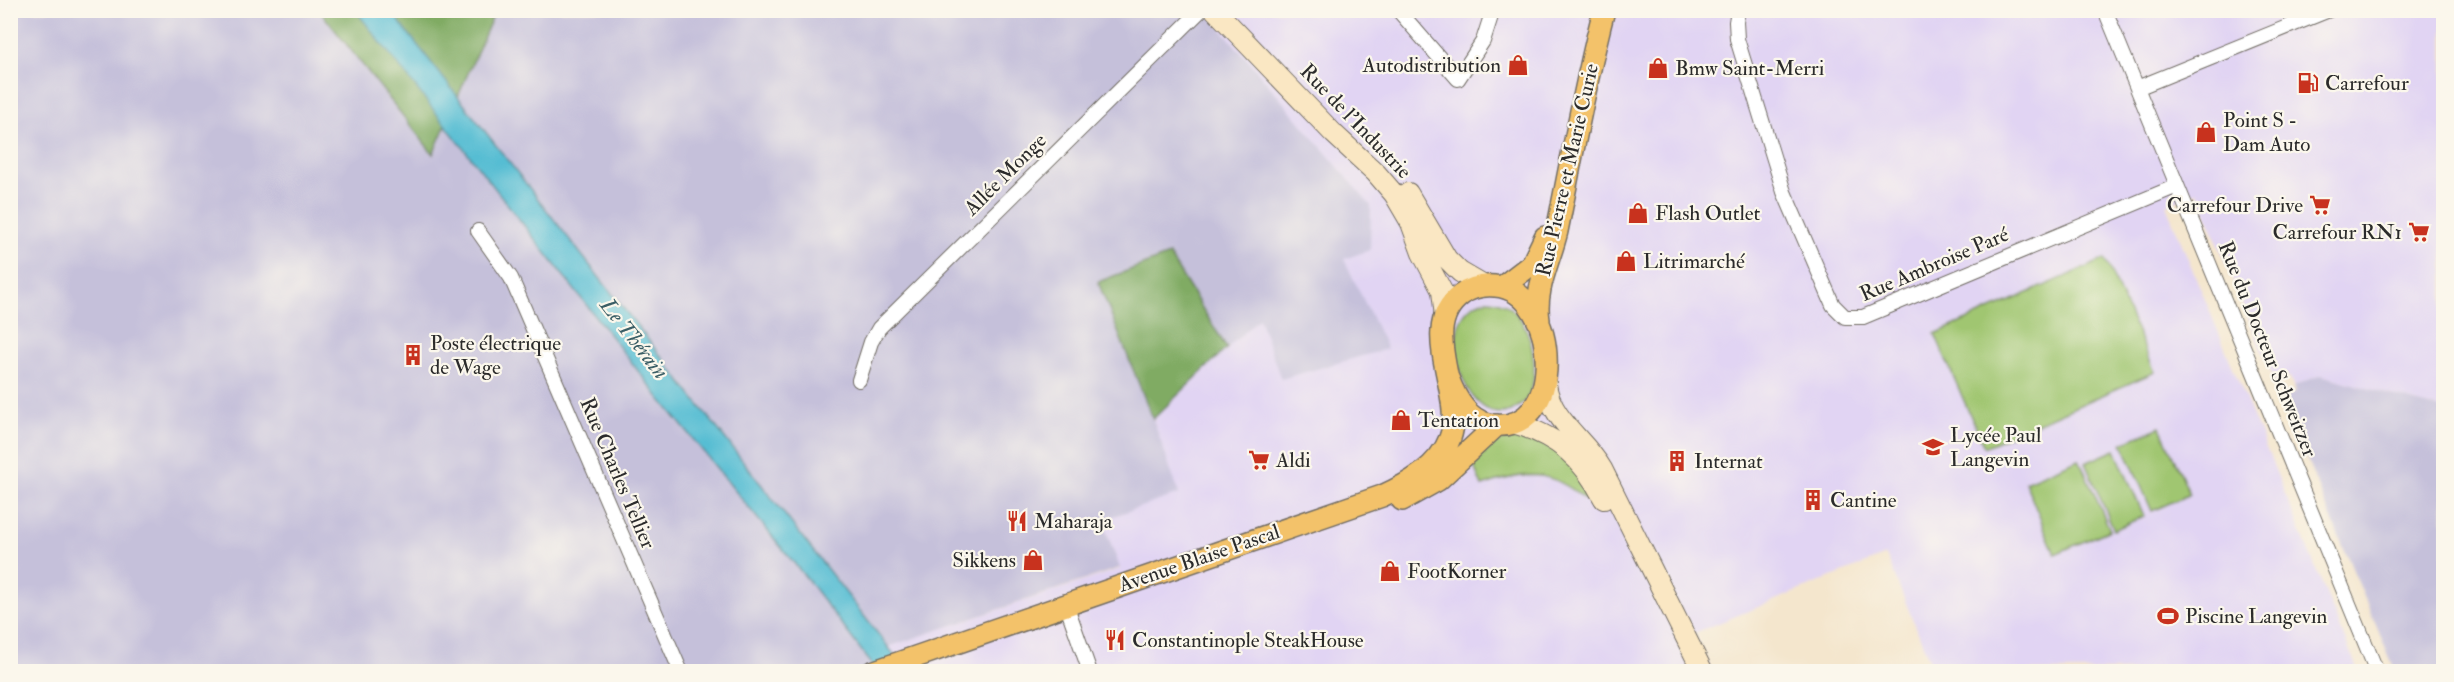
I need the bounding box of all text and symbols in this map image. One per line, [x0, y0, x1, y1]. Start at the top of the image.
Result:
place label: Autodistribution [1362, 52, 1501, 79]
shop icon: Autodistribution [1506, 53, 1530, 77]
place label: Bmw Saint-Merri [1675, 55, 1825, 82]
shop icon: Bmw Saint-Merri [1646, 56, 1670, 80]
street label: Rue de l'Industrie [1294, 58, 1417, 185]
street label: Rue Pierre et Marie Curie [1530, 61, 1605, 279]
place label: Carrefour [2325, 70, 2409, 97]
fuel station icon: Carrefour [2296, 71, 2320, 95]
place label: Point S - Dam Auto [2223, 107, 2310, 158]
shop icon: Point S - Dam Auto [2194, 120, 2218, 144]
street label: Allée Monge [958, 127, 1053, 222]
place label: Carrefour Drive [2167, 192, 2303, 219]
supermarket icon: Carrefour Drive [2308, 193, 2332, 217]
place label: Flash Outlet [1655, 200, 1761, 227]
shop icon: Flash Outlet [1626, 201, 1650, 225]
place label: Carrefour RN1 [2272, 219, 2402, 246]
supermarket icon: Carrefour RN1 [2407, 220, 2431, 244]
street label: Rue Ambroise Paré [1856, 221, 2013, 308]
street label: Rue du Docteur Schweitzer [2212, 237, 2323, 461]
place label: Litrimarché [1643, 248, 1745, 275]
shop icon: Litrimarché [1614, 249, 1638, 273]
water label: Le Thérain [593, 292, 675, 385]
place label: Poste électrique de Wage [430, 330, 561, 381]
building icon: Poste électrique de Wage [401, 343, 425, 367]
street label: Rue Charles Tellier [573, 393, 662, 553]
place label: Tentation [1418, 407, 1499, 434]
shop icon: Tentation [1389, 408, 1413, 432]
place label: Lycée Paul Langevin [1950, 422, 2042, 473]
school or university icon: Lycée Paul Langevin [1921, 435, 1945, 459]
place label: Aldi [1275, 447, 1311, 474]
supermarket icon: Aldi [1247, 448, 1271, 472]
place label: Internat [1694, 448, 1763, 475]
building icon: Internat [1665, 449, 1689, 473]
place label: Cantine [1830, 487, 1897, 514]
building icon: Cantine [1801, 488, 1825, 512]
place label: Maharaja [1034, 508, 1113, 535]
restaurant icon: Maharaja [1005, 509, 1029, 533]
street label: Avenue Blaise Pascal [1114, 518, 1284, 599]
place label: Sikkens [952, 547, 1016, 574]
shop icon: Sikkens [1021, 548, 1045, 572]
place label: FootKorner [1407, 558, 1507, 585]
shop icon: FootKorner [1378, 559, 1402, 583]
place label: Piscine Langevin [2185, 603, 2327, 630]
sports icon: Piscine Langevin [2156, 604, 2180, 628]
place label: Constantinople SteakHouse [1132, 627, 1364, 654]
restaurant icon: Constantinople SteakHouse [1103, 628, 1127, 652]

